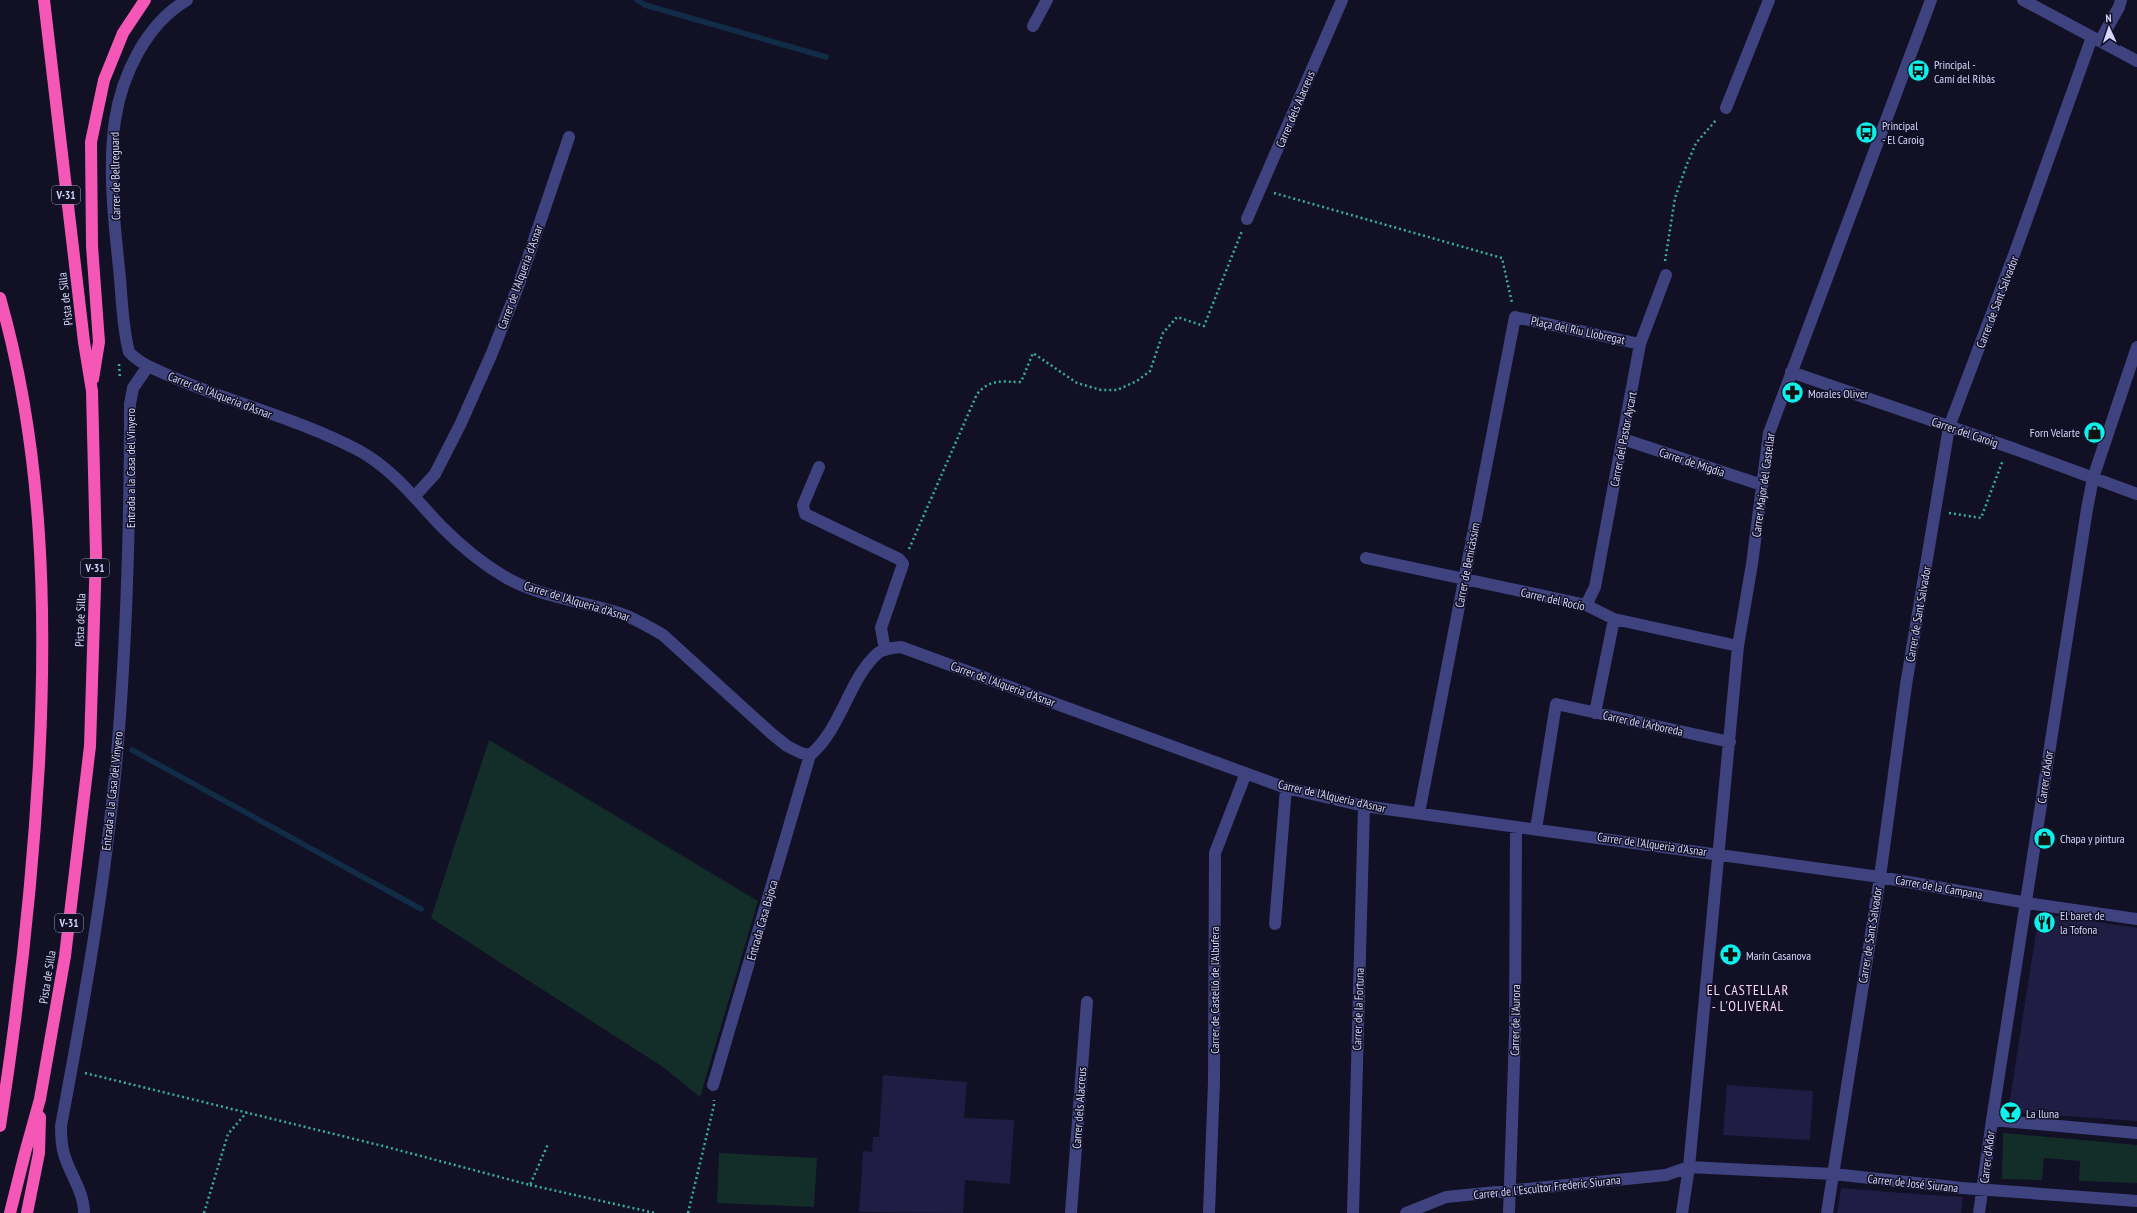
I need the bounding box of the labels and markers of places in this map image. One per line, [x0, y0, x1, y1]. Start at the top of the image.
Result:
place label: Principal - Camí del Ribàs [1934, 57, 1995, 86]
bus stop icon: Principal - Camí del Ribàs [1905, 58, 1931, 84]
place label: Principal - El Caroig [1882, 118, 1924, 147]
bus stop icon: Principal - El Caroig [1853, 119, 1879, 145]
pharmacy icon: Morales Oliver [1779, 380, 1805, 406]
place label: Morales Oliver [1808, 386, 1869, 401]
shop icon: Forn Velarte [2082, 419, 2108, 445]
place label: Forn Velarte [2030, 425, 2080, 440]
shop icon: Chapa y pintura [2032, 825, 2058, 851]
place label: Chapa y pintura [2060, 831, 2125, 846]
place label: El baret de la Tofona [2060, 908, 2105, 937]
restaurant icon: El baret de la Tofona [2031, 909, 2057, 935]
pharmacy icon: Marín Casanova [1717, 942, 1743, 968]
place label: Marín Casanova [1746, 948, 1811, 963]
bar icon: La lluna [1998, 1100, 2024, 1126]
place label: La lluna [2026, 1106, 2059, 1121]

